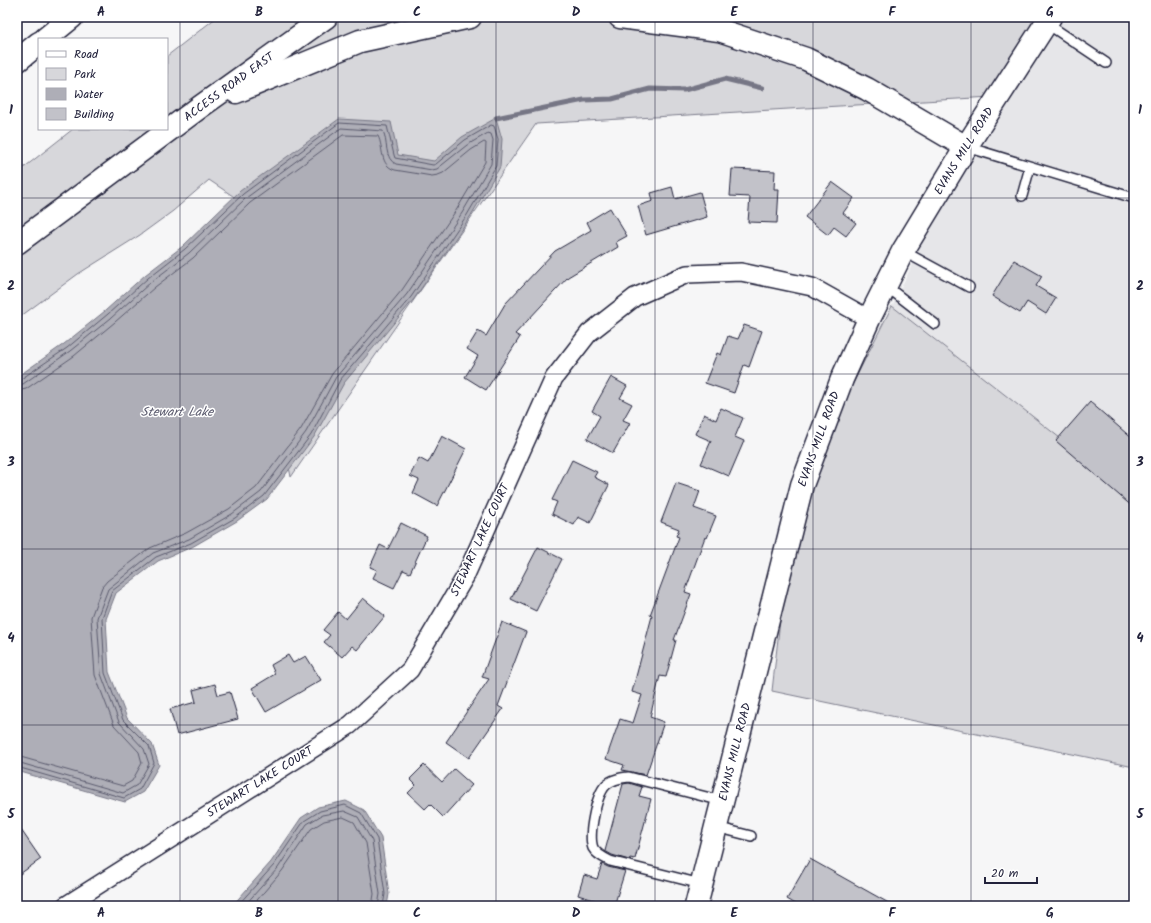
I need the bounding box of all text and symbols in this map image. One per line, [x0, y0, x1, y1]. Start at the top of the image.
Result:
text: A [97, 2, 105, 23]
text: B [255, 2, 263, 23]
text: C [413, 2, 421, 23]
text: D [572, 2, 581, 23]
text: E [730, 2, 738, 23]
text: F [888, 2, 896, 23]
text: G [1046, 2, 1054, 23]
legend [38, 38, 168, 130]
text: Road [74, 45, 99, 64]
street label: ACCESS ROAD EAST [180, 47, 279, 126]
text: Park [74, 65, 96, 84]
text: Water [74, 85, 104, 104]
text: 1 [9, 100, 13, 121]
text: 1 [1138, 100, 1142, 121]
street label: EVANS MILL ROAD [929, 103, 999, 199]
text: Building [74, 105, 114, 124]
text: 2 [7, 276, 15, 297]
text: 2 [1136, 276, 1144, 297]
street label: EVANS MILL ROAD [793, 388, 845, 489]
water label: Stewart Lake [141, 402, 214, 423]
text: 3 [6, 452, 15, 473]
text: 3 [1135, 452, 1144, 473]
street label: STEWART LAKE COURT [445, 479, 515, 600]
text: 4 [7, 628, 15, 649]
text: 4 [1136, 628, 1144, 649]
street label: EVANS MILL ROAD [714, 701, 756, 803]
street label: STEWART LAKE COURT [203, 741, 318, 823]
text: 5 [7, 804, 16, 825]
text: 5 [1136, 804, 1145, 825]
scale bar [985, 859, 1037, 885]
text: 20 m [991, 864, 1019, 883]
text: A [97, 903, 105, 923]
text: B [255, 903, 263, 923]
text: C [413, 903, 421, 923]
text: D [572, 903, 581, 923]
text: E [730, 903, 738, 923]
text: F [888, 903, 896, 923]
text: G [1046, 903, 1054, 923]

